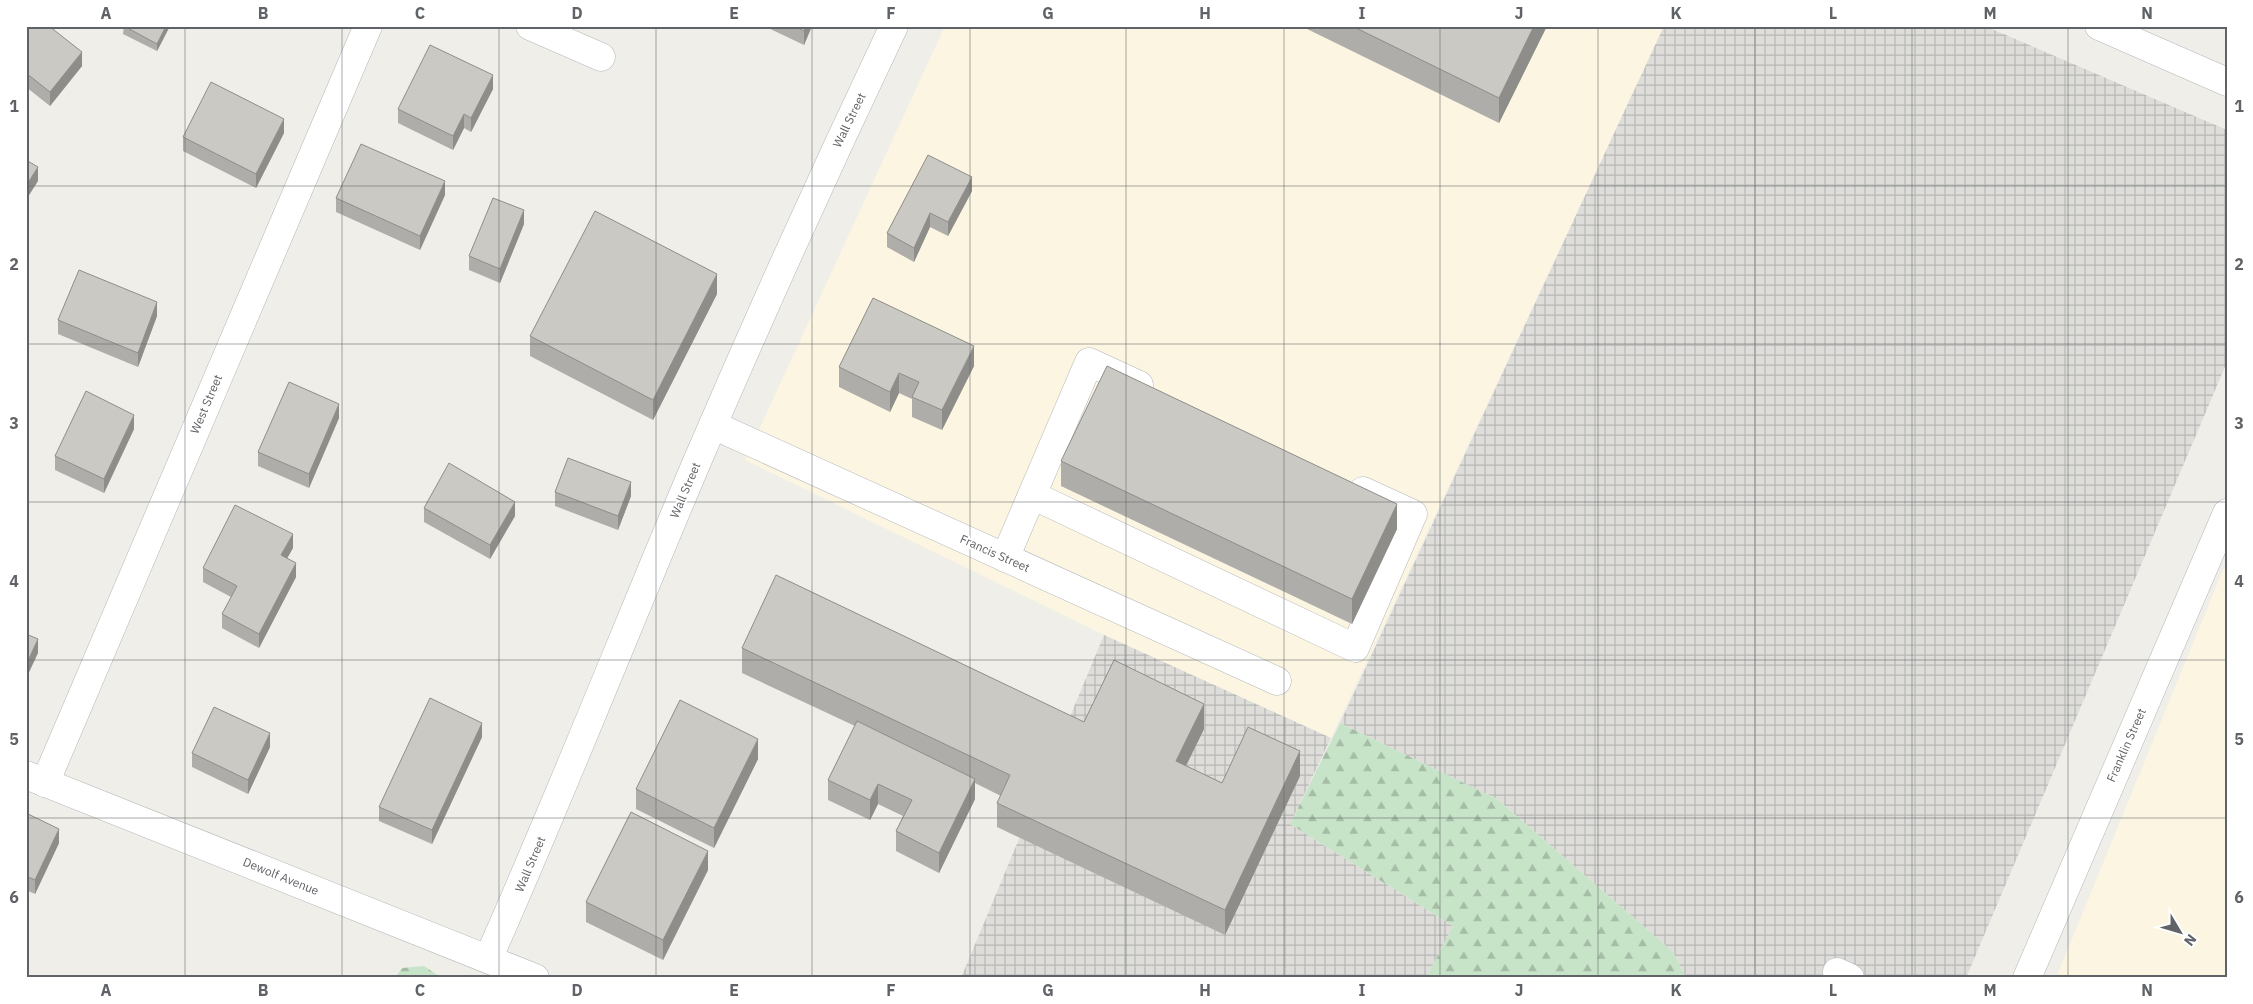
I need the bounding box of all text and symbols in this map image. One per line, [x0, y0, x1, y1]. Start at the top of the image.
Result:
text: A [101, 3, 112, 23]
text: B [258, 3, 269, 23]
text: C [415, 3, 425, 23]
text: D [571, 3, 583, 23]
text: E [729, 3, 739, 23]
text: F [886, 3, 896, 23]
text: G [1042, 3, 1054, 23]
text: H [1199, 3, 1211, 23]
text: I [1359, 3, 1366, 23]
text: J [1515, 3, 1523, 23]
text: K [1670, 3, 1682, 23]
text: L [1829, 3, 1837, 23]
text: M [1983, 3, 1997, 23]
text: N [2141, 3, 2153, 23]
street label: Wall Street [829, 90, 869, 150]
text: 1 [9, 96, 19, 116]
text: 1 [2234, 96, 2244, 116]
text: 2 [9, 254, 19, 274]
text: 2 [2234, 254, 2244, 274]
street label: West Street [187, 372, 225, 436]
text: 3 [9, 413, 19, 433]
text: 3 [2234, 413, 2244, 433]
street label: Wall Street [667, 460, 703, 520]
street label: Francis Street [958, 531, 1032, 575]
text: 4 [9, 571, 19, 591]
text: 4 [2234, 571, 2244, 591]
street label: Franklin Street [2103, 706, 2149, 784]
text: 5 [9, 729, 19, 749]
text: 5 [2234, 729, 2244, 749]
street label: Wall Street [512, 834, 548, 894]
street label: Dewolf Avenue [241, 854, 322, 898]
text: 6 [9, 887, 19, 907]
text: 6 [2234, 887, 2244, 907]
north arrow [2156, 906, 2206, 956]
text: N [2180, 930, 2200, 950]
text: A [101, 980, 112, 1000]
text: B [258, 980, 269, 1000]
text: C [415, 980, 425, 1000]
text: D [571, 980, 583, 1000]
text: E [729, 980, 739, 1000]
text: F [886, 980, 896, 1000]
text: G [1042, 980, 1054, 1000]
text: H [1199, 980, 1211, 1000]
text: I [1359, 980, 1366, 1000]
text: J [1515, 980, 1523, 1000]
text: K [1670, 980, 1682, 1000]
text: L [1829, 980, 1837, 1000]
text: M [1983, 980, 1997, 1000]
text: N [2141, 980, 2153, 1000]

